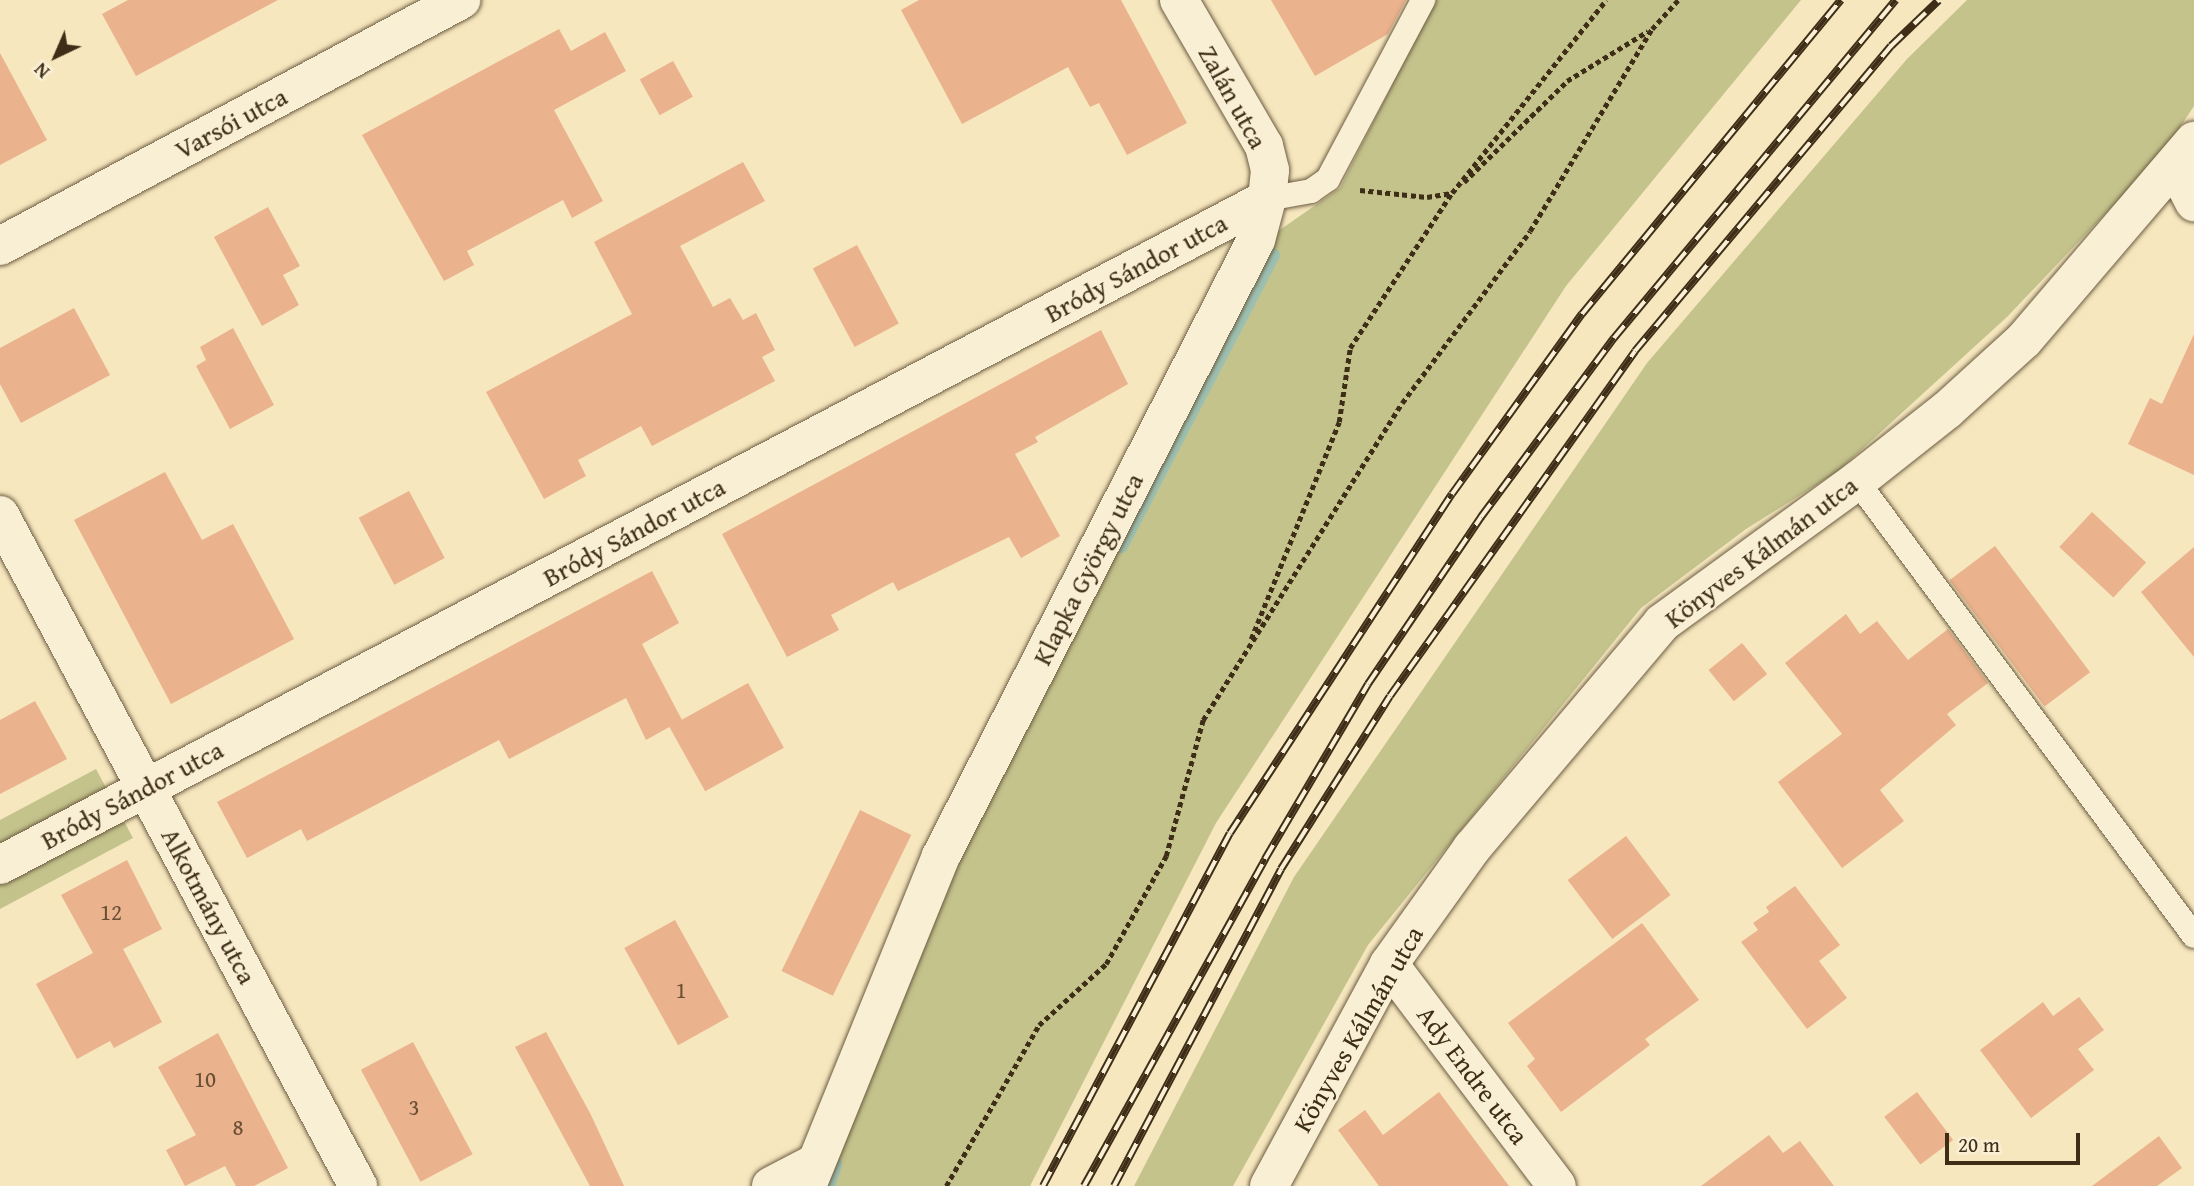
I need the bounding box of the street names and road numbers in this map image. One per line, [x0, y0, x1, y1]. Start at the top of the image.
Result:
street label: Zalán utca [1192, 40, 1274, 154]
street label: Varsói utca [170, 81, 292, 165]
street label: Bródy Sándor utca [1040, 207, 1232, 329]
street label: Klapka György utca [1026, 468, 1150, 670]
street label: Könyves Kálmán utca [1659, 470, 1863, 634]
street label: Bródy Sándor utca [538, 471, 730, 593]
street label: Bródy Sándor utca [36, 734, 228, 856]
street label: Alkotmány utca [155, 823, 263, 989]
street label: Könyves Kálmán utca [1286, 920, 1430, 1138]
street label: Ady Endre utca [1411, 1000, 1535, 1150]

